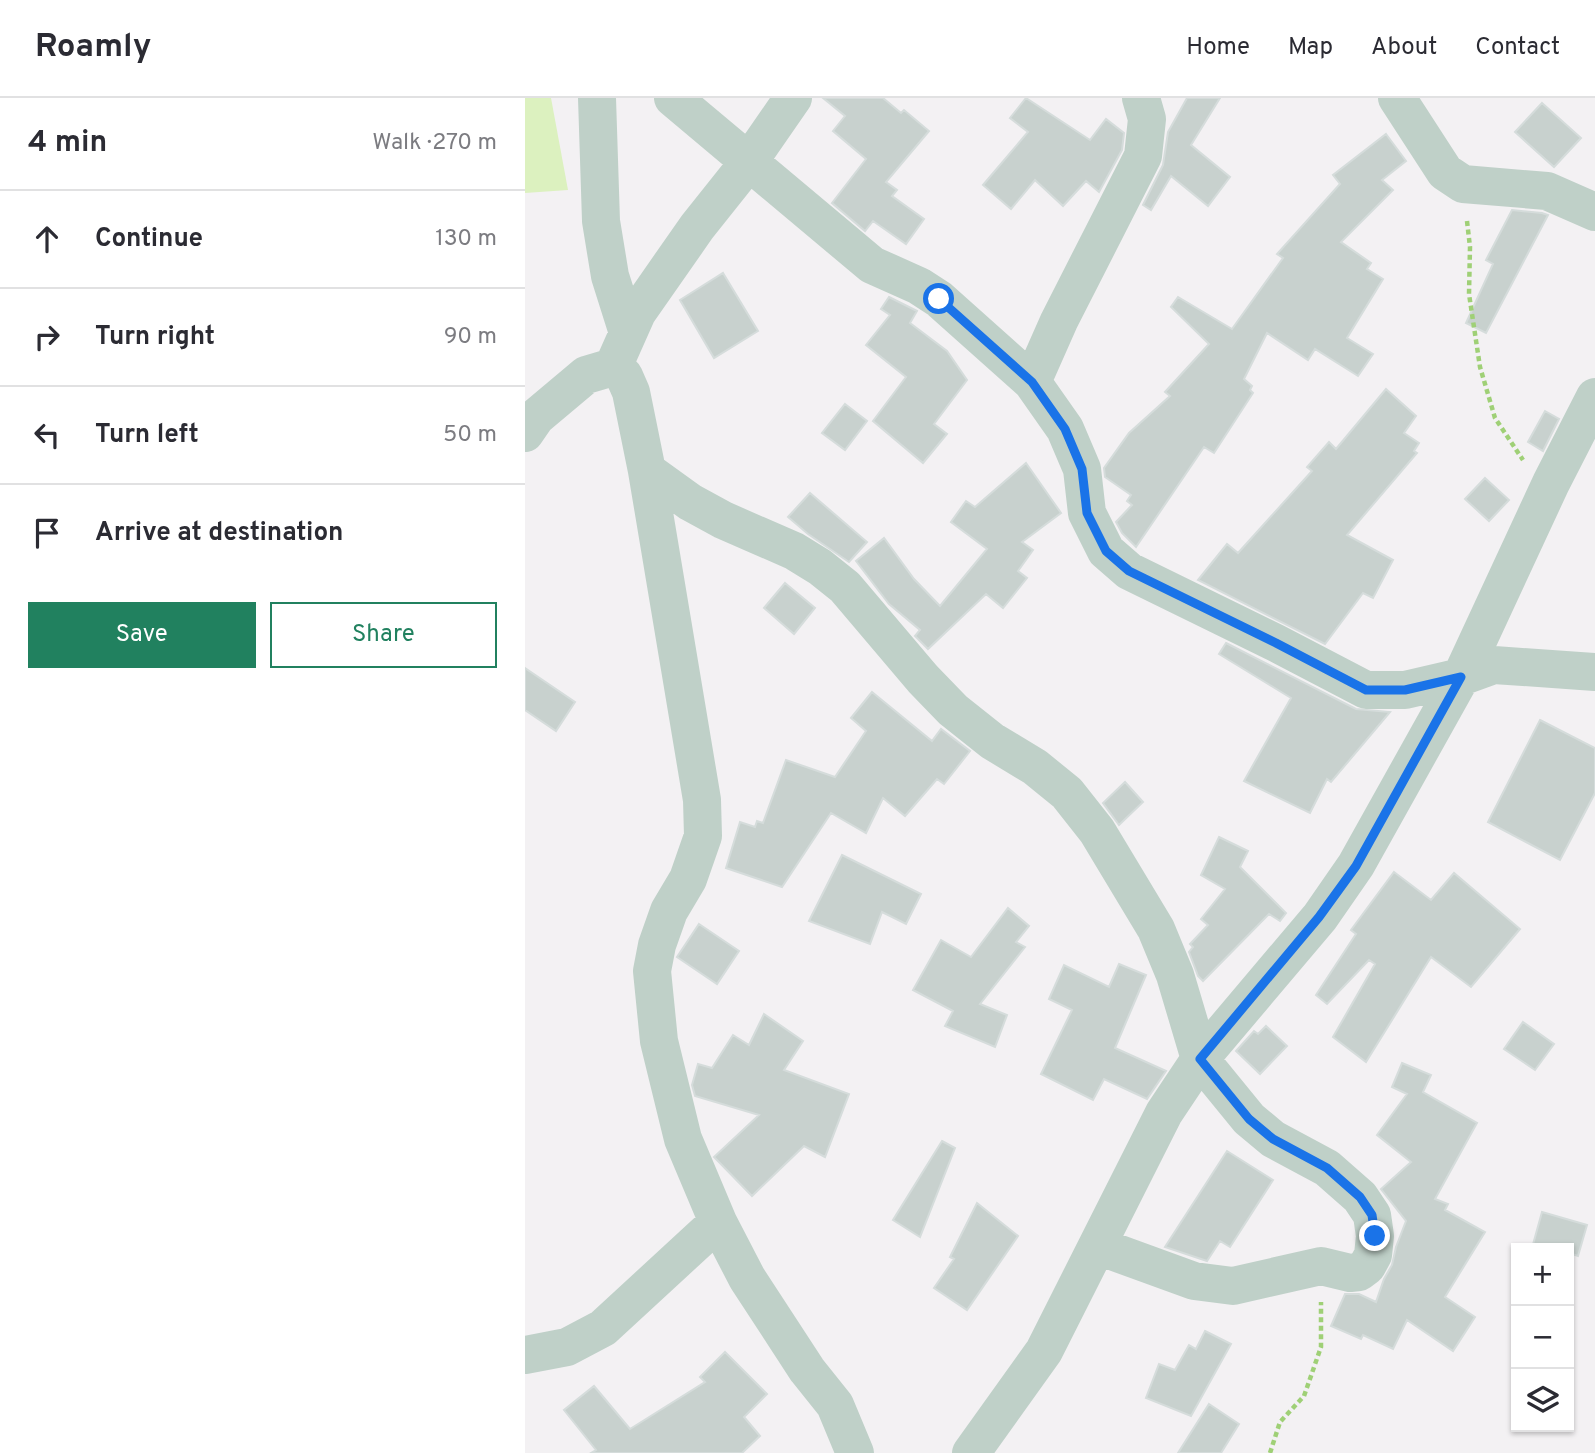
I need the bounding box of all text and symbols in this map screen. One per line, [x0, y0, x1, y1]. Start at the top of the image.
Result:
text: Roamly [35, 27, 151, 69]
text: Home [1186, 33, 1250, 63]
text: Map [1288, 33, 1333, 63]
text: About [1371, 33, 1437, 63]
text: Contact [1475, 33, 1560, 63]
text: 4 min [28, 125, 107, 162]
text: Walk · 270 m [372, 129, 497, 158]
icon: ahead [28, 220, 66, 258]
text: Continue [95, 223, 203, 256]
text: 130 m [435, 225, 497, 254]
route start [923, 283, 954, 314]
icon: right [28, 318, 66, 356]
text: Turn right [95, 321, 215, 354]
text: 90 m [444, 323, 497, 352]
icon: left [28, 416, 66, 454]
text: Turn left [95, 419, 199, 452]
text: 50 m [443, 421, 497, 450]
icon: arrive [28, 514, 66, 552]
text: Arrive at destination [95, 517, 343, 550]
button: Save [28, 602, 256, 668]
button: Share [270, 602, 497, 668]
route end [1359, 1220, 1390, 1251]
map controls [1511, 1243, 1574, 1432]
button: + [1511, 1243, 1574, 1306]
button: − [1511, 1306, 1574, 1369]
button: layers [1511, 1369, 1574, 1432]

